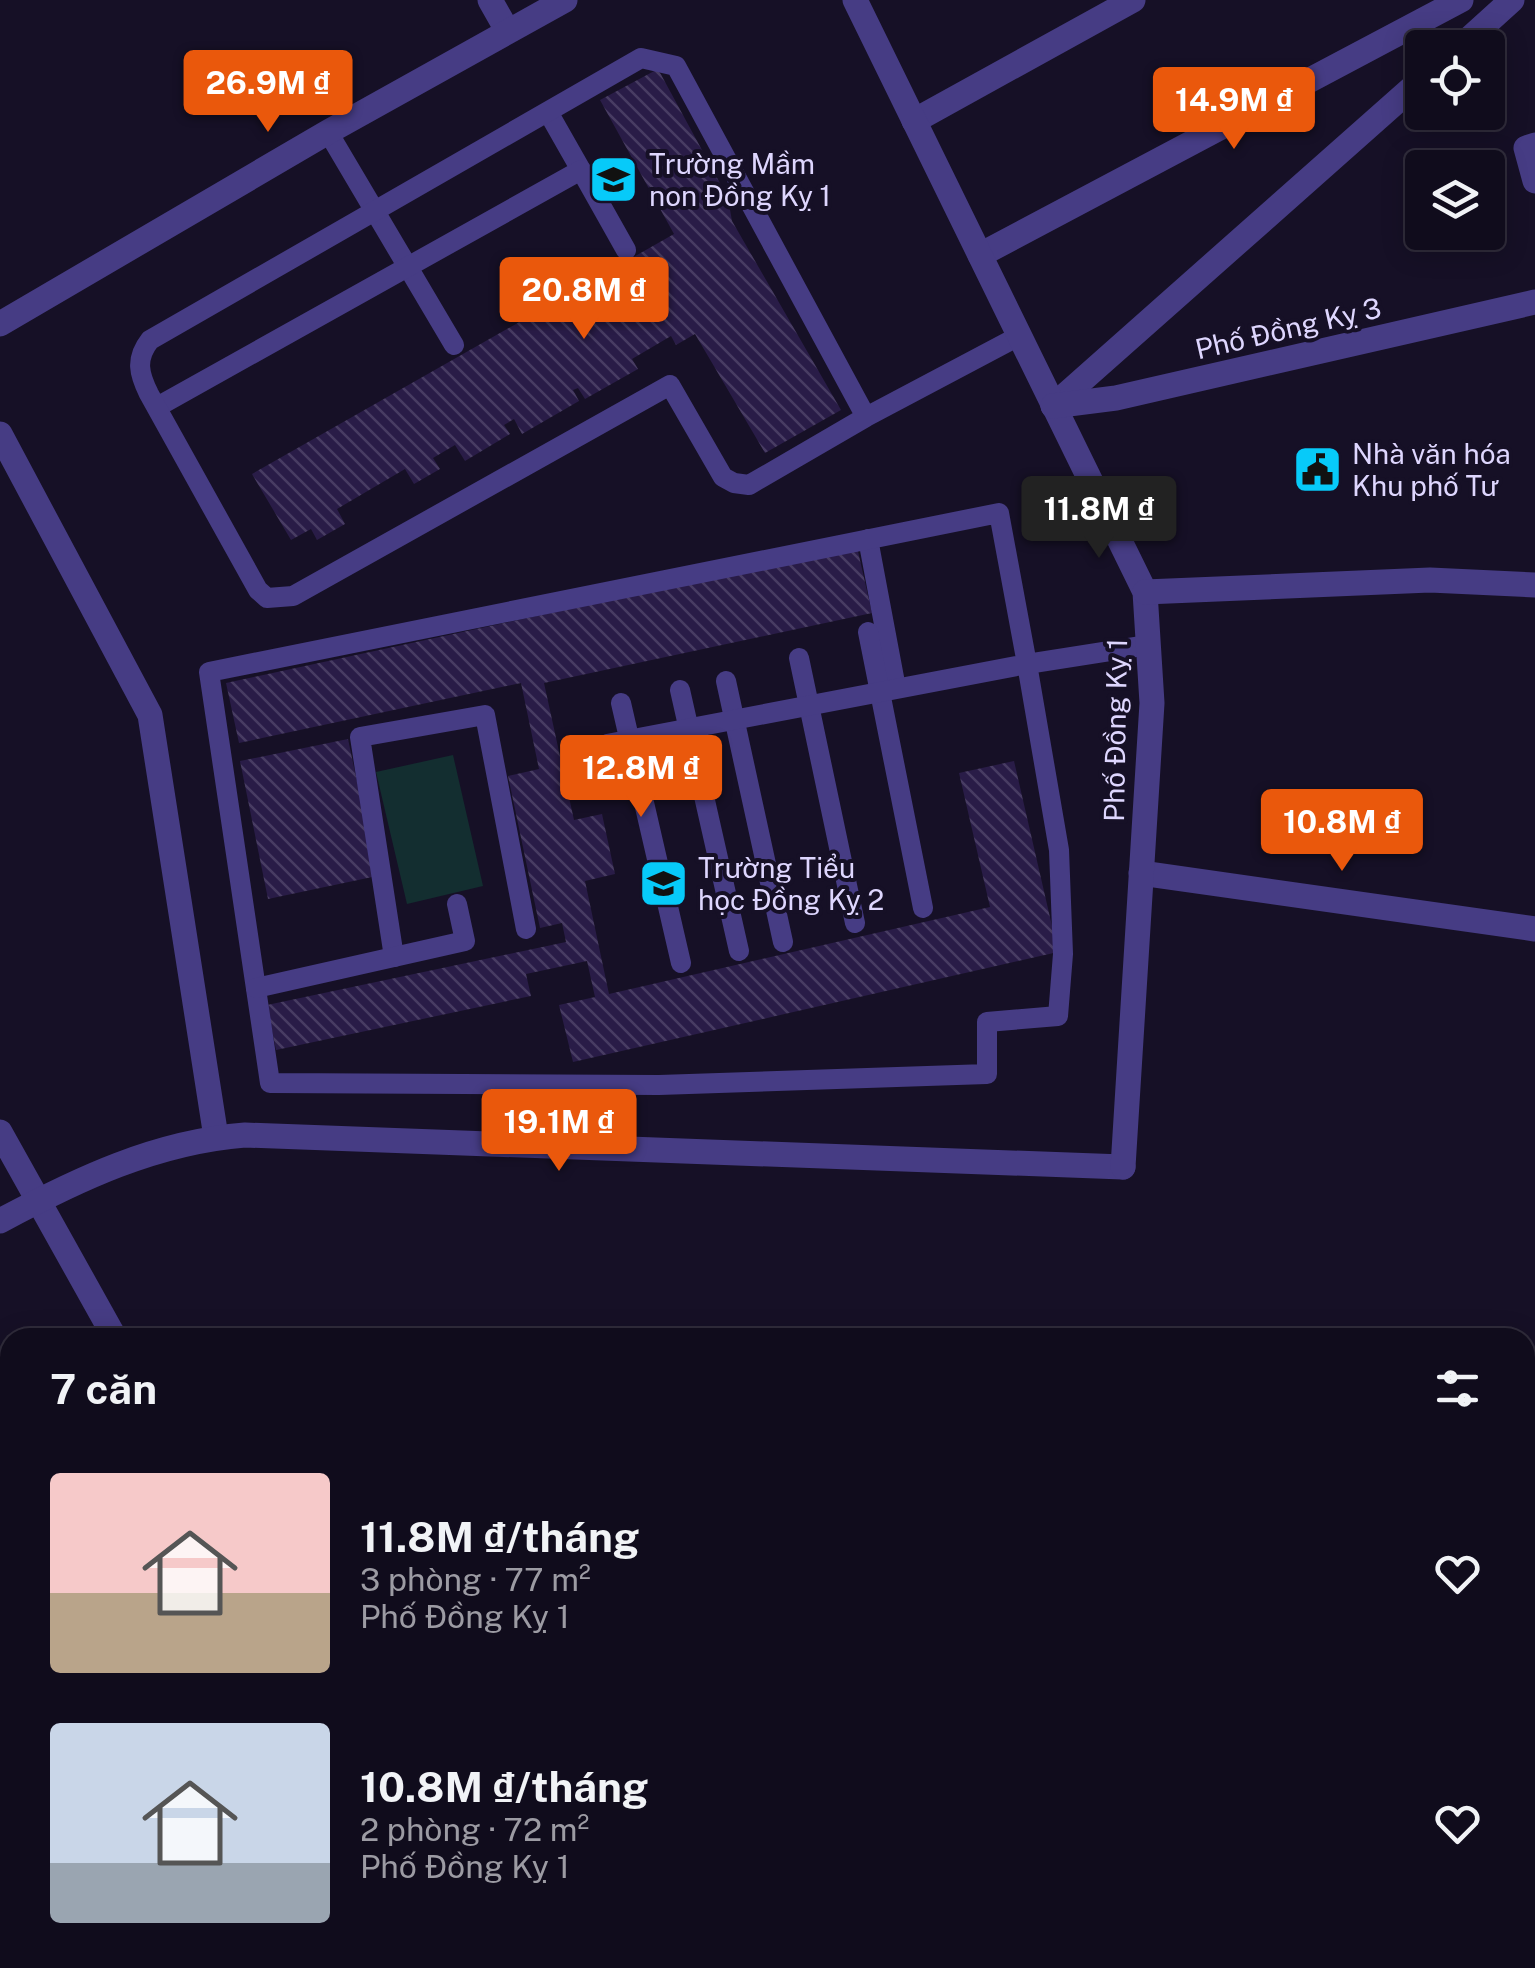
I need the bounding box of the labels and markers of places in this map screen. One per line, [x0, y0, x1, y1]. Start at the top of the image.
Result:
pin: 26.9M ₫ [176, 50, 360, 135]
pin: 14.9M ₫ [1142, 67, 1326, 152]
place label: Trường Mầm non Đồng Kỵ 1 [649, 147, 831, 212]
school or university icon: Trường Mầm non Đồng Kỵ 1 [588, 153, 640, 205]
pin: 20.8M ₫ [492, 257, 676, 342]
place label: Nhà văn hóa Khu phố Tư [1352, 437, 1511, 502]
public building icon: Nhà văn hóa Khu phố Tư [1291, 443, 1343, 495]
pin: 11.8M ₫ [1007, 476, 1191, 561]
pin: 12.8M ₫ [549, 735, 733, 820]
pin: 10.8M ₫ [1250, 789, 1434, 874]
place label: Trường Tiểu học Đồng Kỵ 2 [698, 851, 884, 916]
school or university icon: Trường Tiểu học Đồng Kỵ 2 [637, 857, 689, 909]
pin: 19.1M ₫ [467, 1089, 651, 1174]

